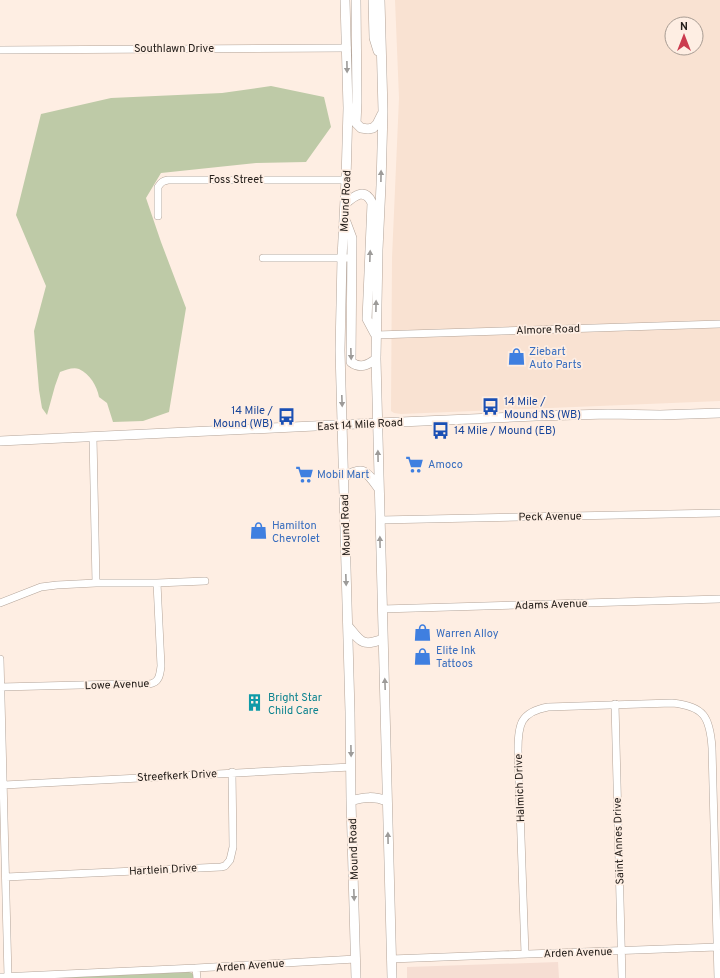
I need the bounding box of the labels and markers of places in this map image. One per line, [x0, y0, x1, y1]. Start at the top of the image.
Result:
place label: Ziebart Auto Parts [529, 345, 582, 372]
shop icon: Ziebart Auto Parts [506, 347, 526, 367]
place label: 14 Mile / Mound NS (WB) [504, 395, 581, 422]
bus stop icon: 14 Mile / Mound NS (WB) [481, 397, 501, 417]
place label: 14 Mile / Mound (WB) [213, 404, 274, 431]
bus stop icon: 14 Mile / Mound (WB) [276, 406, 296, 426]
bus stop icon: 14 Mile / Mound (EB) [431, 420, 451, 440]
place label: 14 Mile / Mound (EB) [454, 424, 556, 438]
supermarket icon: Amoco [405, 454, 425, 474]
place label: Amoco [428, 458, 463, 472]
supermarket icon: Mobil Mart [294, 464, 314, 484]
place label: Mobil Mart [317, 468, 370, 482]
place label: Hamilton Chevrolet [272, 519, 320, 546]
shop icon: Hamilton Chevrolet [249, 521, 269, 541]
shop icon: Warren Alloy [413, 623, 433, 643]
place label: Warren Alloy [436, 627, 499, 641]
place label: Elite Ink Tattoos [436, 644, 476, 671]
shop icon: Elite Ink Tattoos [413, 646, 433, 666]
place label: Bright Star Child Care [268, 691, 323, 718]
building icon: Bright Star Child Care [245, 693, 265, 713]

